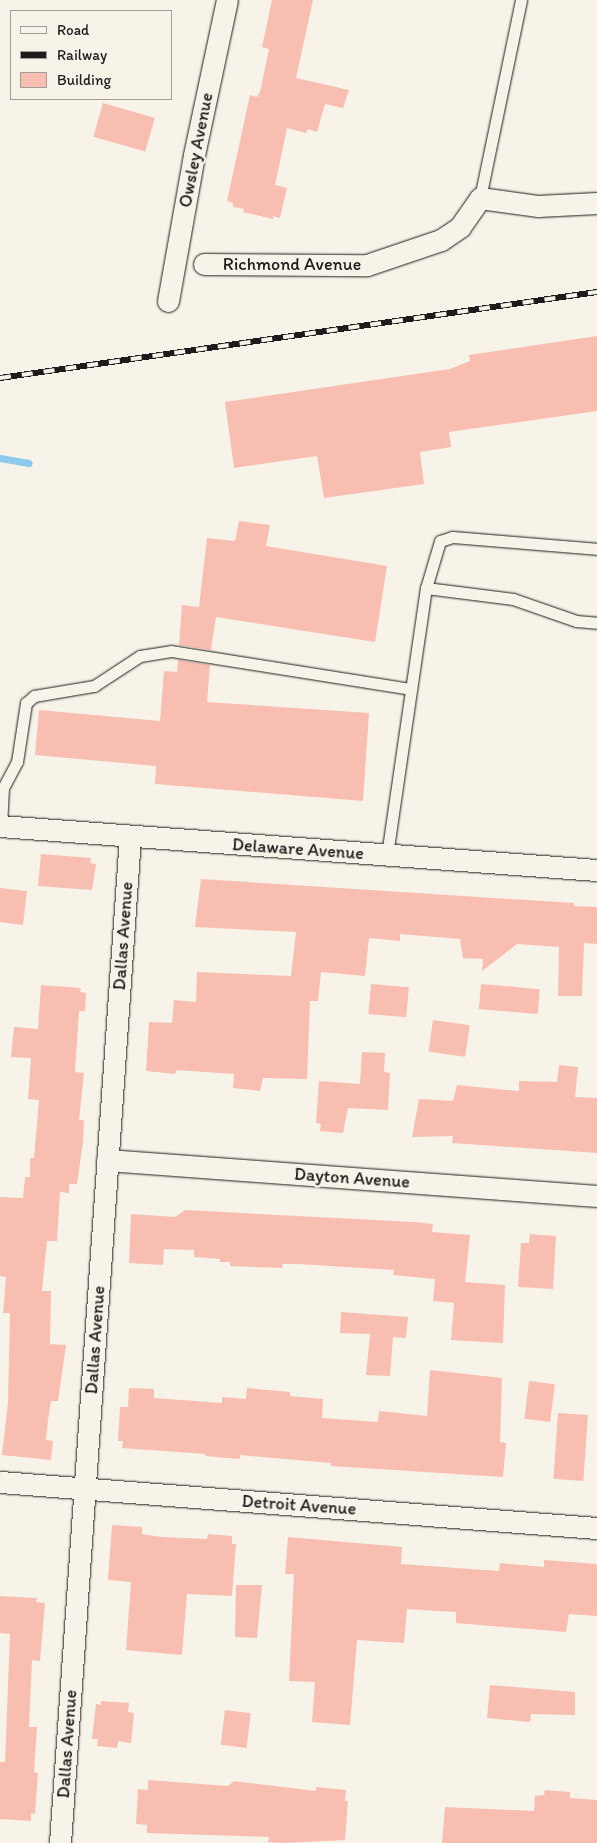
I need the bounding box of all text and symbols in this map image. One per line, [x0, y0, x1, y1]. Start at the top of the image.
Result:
legend [10, 10, 172, 100]
text: Road [57, 21, 89, 39]
text: Railway [57, 46, 107, 64]
text: Building [57, 71, 111, 89]
street label: Owsley Avenue [174, 91, 218, 209]
street label: Richmond Avenue [223, 253, 361, 275]
street label: Delaware Avenue [231, 834, 365, 864]
street label: Dallas Avenue [108, 881, 138, 991]
street label: Dayton Avenue [293, 1163, 411, 1193]
street label: Dallas Avenue [80, 1285, 110, 1395]
street label: Detroit Avenue [241, 1490, 357, 1520]
street label: Dallas Avenue [52, 1689, 82, 1799]

